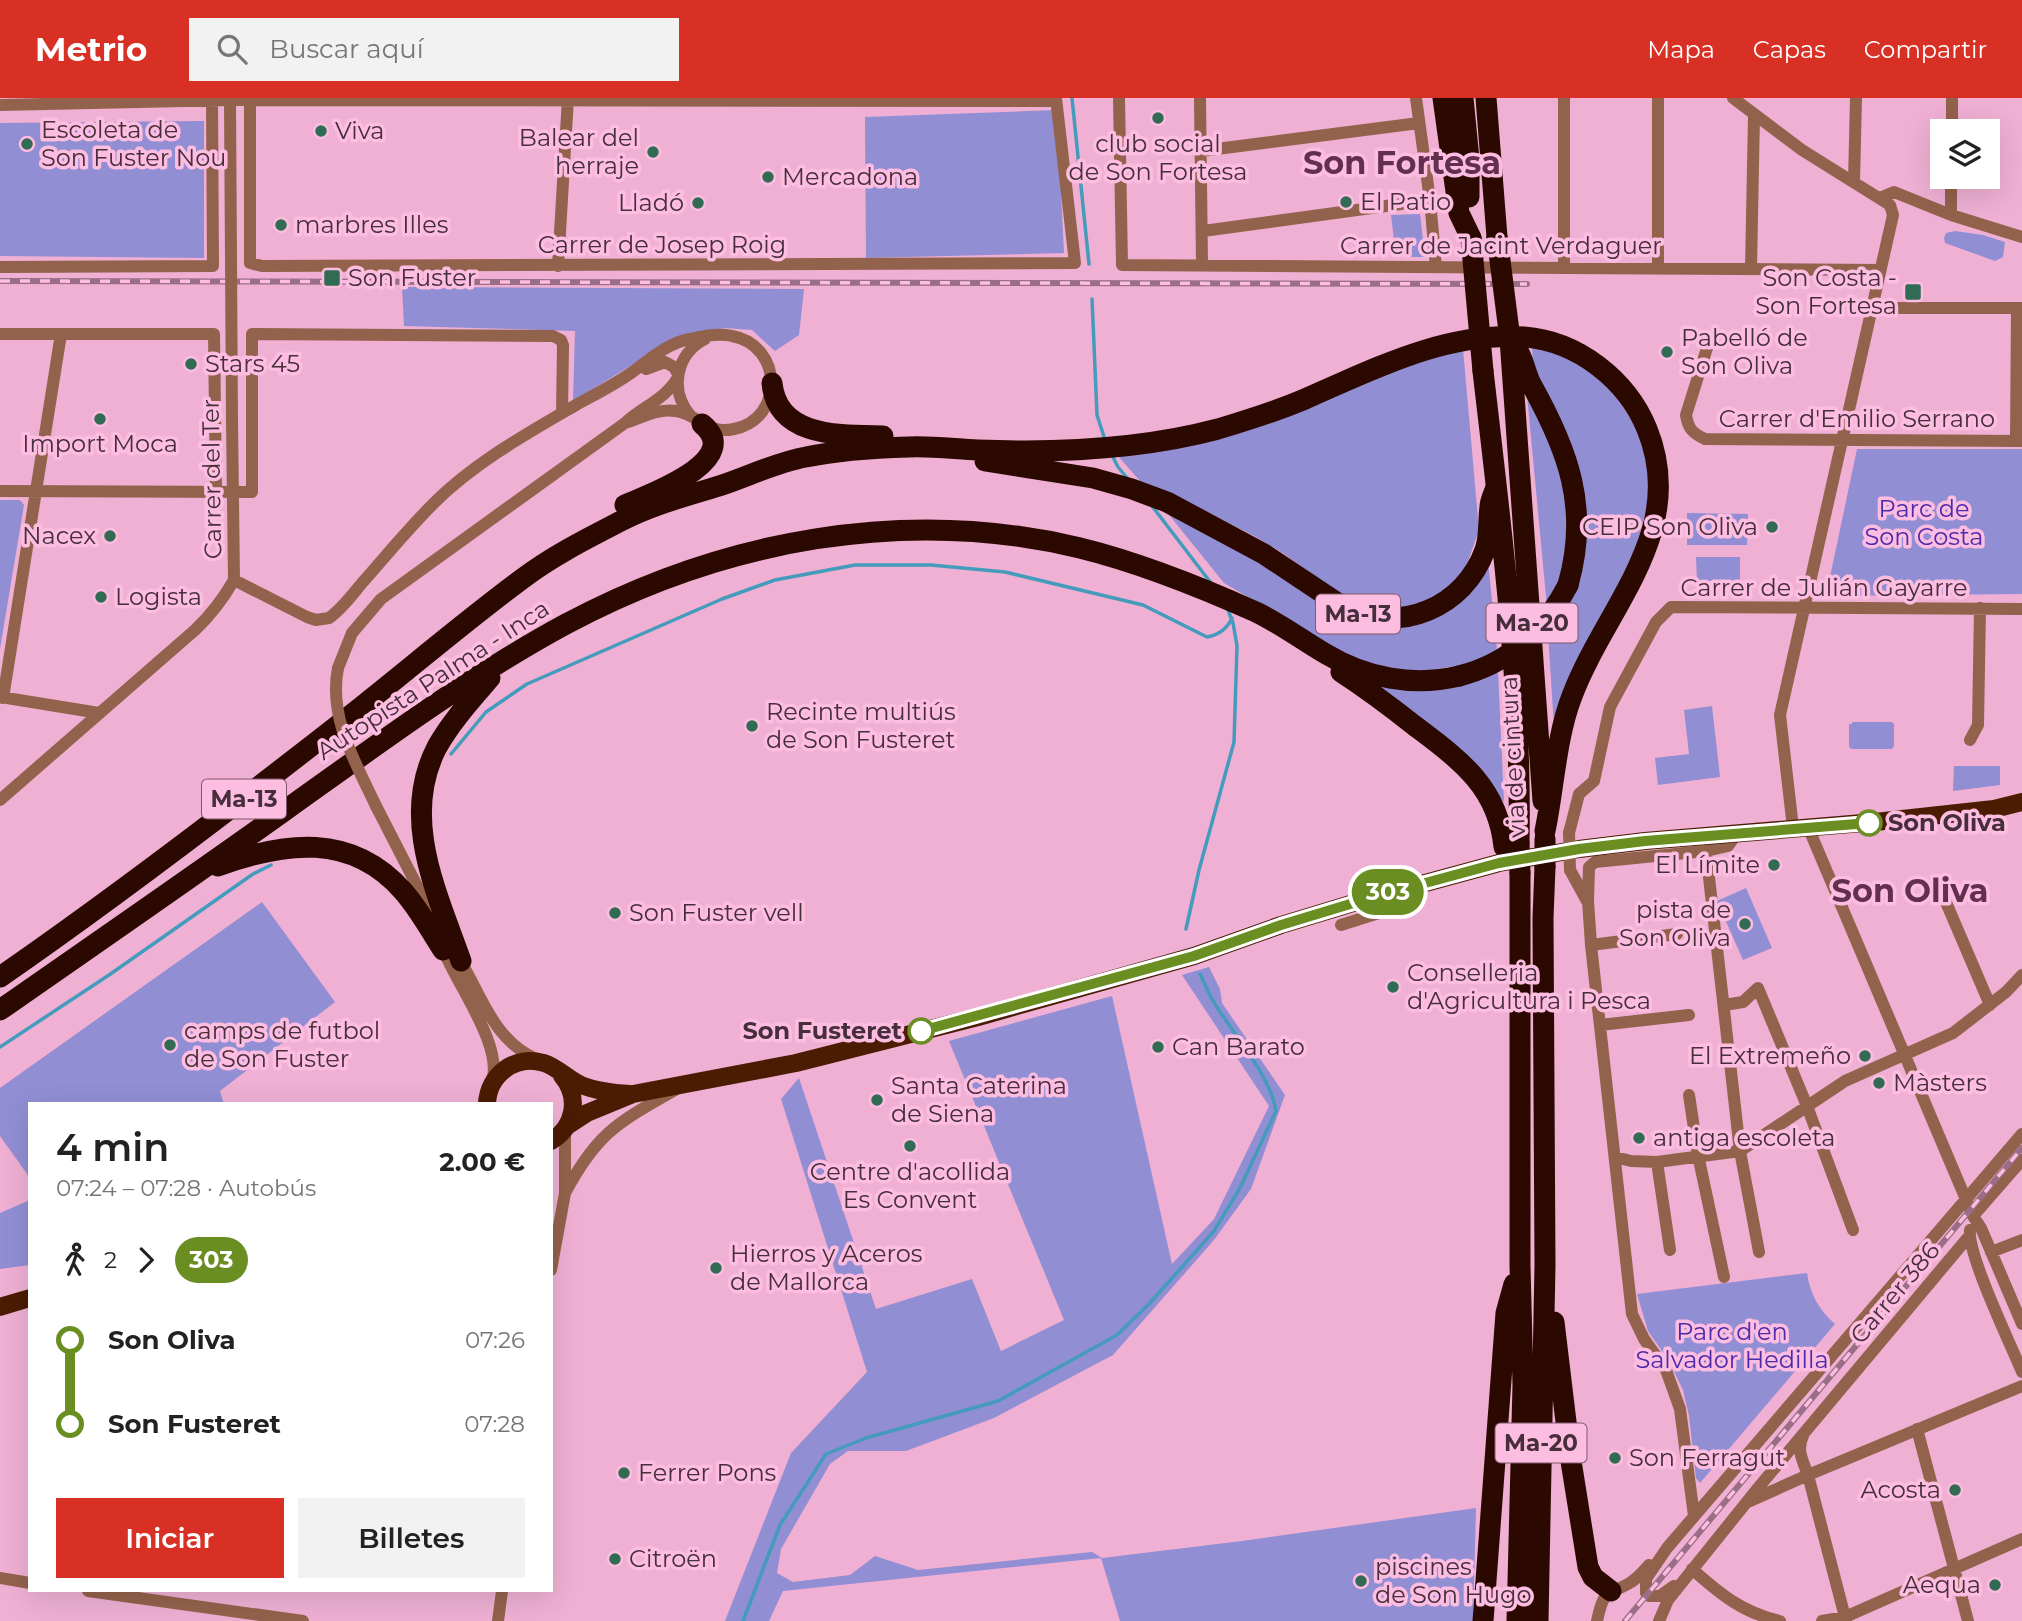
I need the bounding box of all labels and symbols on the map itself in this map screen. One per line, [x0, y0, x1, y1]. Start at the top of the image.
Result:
marker: club social de Son Fortesa [1150, 110, 1166, 126]
place label: Escoleta de Son Fuster Nou [41, 115, 226, 172]
place label: Viva [335, 116, 384, 145]
marker: Viva [313, 123, 329, 139]
place label: Balear del herraje [519, 123, 639, 180]
place label: club social de Son Fortesa [1069, 129, 1247, 186]
marker: Escoleta de Son Fuster Nou [19, 136, 35, 152]
district label: Son Fortesa [1303, 143, 1501, 182]
marker: Balear del herraje [645, 144, 661, 160]
place label: Mercadona [782, 162, 918, 191]
marker: Mercadona [760, 169, 776, 185]
place label: El Patio [1360, 187, 1451, 216]
place label: Lladó [618, 188, 684, 217]
marker: El Patio [1338, 194, 1354, 210]
marker: Lladó [690, 195, 706, 211]
place label: marbres Illes [295, 210, 449, 239]
marker: marbres Illes [273, 217, 289, 233]
street label: Carrer de Josep Roig [538, 230, 786, 259]
street label: Carrer de Jacint Verdaguer [1340, 231, 1662, 260]
place label: Son Fuster [348, 263, 476, 292]
place label: Son Costa - Son Fortesa [1755, 263, 1897, 320]
marker: Son Fuster [322, 268, 342, 288]
marker: Son Costa - Son Fortesa [1903, 282, 1923, 302]
place label: Pabelló de Son Oliva [1681, 323, 1808, 380]
marker: Pabelló de Son Oliva [1659, 344, 1675, 360]
place label: Stars 45 [205, 349, 300, 378]
marker: Stars 45 [183, 356, 199, 372]
street label: Carrer del Ter [196, 399, 227, 559]
street label: Carrer d'Emilio Serrano [1719, 404, 1995, 433]
marker: Import Moca [92, 411, 108, 427]
place label: Import Moca [22, 429, 178, 458]
park label: Parc de Son Costa [1865, 494, 1983, 551]
place label: CEIP Son Oliva [1582, 512, 1758, 541]
marker: CEIP Son Oliva [1764, 519, 1780, 535]
place label: Nacex [22, 521, 96, 550]
marker: Nacex [102, 528, 118, 544]
street label: Carrer de Julián Gayarre [1680, 573, 1968, 602]
place label: Logista [115, 582, 202, 611]
marker: Logista [93, 589, 109, 605]
street label: Autopista Palma - Inca [311, 593, 555, 766]
road number: Ma-13 [1316, 594, 1400, 634]
road number: Ma-20 [1486, 603, 1578, 642]
street label: via de cintura [1494, 676, 1531, 839]
place label: Recinte multiús de Son Fusteret [766, 697, 956, 754]
marker: Recinte multiús de Son Fusteret [744, 718, 760, 734]
road number: Ma-13 [202, 779, 286, 818]
place label: Son Oliva [1888, 808, 2006, 837]
marker: Son Oliva [1856, 810, 1882, 836]
place label: El Límite [1655, 850, 1760, 879]
marker: El Límite [1766, 857, 1782, 873]
line badge: 303 [1348, 869, 1428, 915]
district label: Son Oliva [1832, 871, 1989, 910]
place label: pista de Son Oliva [1619, 895, 1731, 952]
place label: Son Fuster vell [629, 898, 804, 927]
marker: Son Fuster vell [607, 905, 623, 921]
marker: pista de Son Oliva [1737, 916, 1753, 932]
place label: Conselleria d'Agricultura i Pesca [1407, 958, 1651, 1015]
marker: Conselleria d'Agricultura i Pesca [1385, 979, 1401, 995]
place label: camps de futbol de Son Fuster [184, 1016, 380, 1073]
place label: Son Fusteret [742, 1016, 903, 1045]
marker: Son Fusteret [908, 1018, 934, 1044]
place label: Can Barato [1172, 1032, 1305, 1061]
marker: camps de futbol de Son Fuster [162, 1037, 178, 1053]
marker: Can Barato [1150, 1039, 1166, 1055]
place label: El Extremeño [1689, 1041, 1851, 1070]
marker: El Extremeño [1857, 1048, 1873, 1064]
place label: Màsters [1893, 1068, 1987, 1097]
place label: Santa Caterina de Siena [891, 1071, 1067, 1128]
marker: Màsters [1871, 1075, 1887, 1091]
marker: Santa Caterina de Siena [869, 1092, 885, 1108]
place label: antiga escoleta [1653, 1123, 1835, 1152]
marker: antiga escoleta [1631, 1130, 1647, 1146]
marker: Centre d'acollida Es Convent [902, 1138, 918, 1154]
place label: Centre d'acollida Es Convent [810, 1157, 1010, 1214]
street label: Carrer 386 [1844, 1236, 1945, 1349]
place label: Hierros y Aceros de Mallorca [730, 1239, 923, 1296]
marker: Hierros y Aceros de Mallorca [708, 1260, 724, 1276]
park label: Parc d'en Salvador Hedilla [1635, 1317, 1829, 1374]
road number: Ma-20 [1496, 1424, 1586, 1462]
place label: Son Ferragut [1629, 1443, 1785, 1472]
marker: Son Ferragut [1607, 1450, 1623, 1466]
place label: Ferrer Pons [638, 1458, 776, 1487]
marker: Ferrer Pons [616, 1465, 632, 1481]
place label: Acosta [1860, 1475, 1941, 1504]
marker: Acosta [1947, 1482, 1963, 1498]
place label: Citroën [629, 1544, 717, 1573]
marker: Citroën [607, 1551, 623, 1567]
place label: piscines de Son Hugo [1375, 1552, 1532, 1609]
place label: Aequa [1903, 1570, 1981, 1599]
marker: piscines de Son Hugo [1353, 1573, 1369, 1589]
marker: Aequa [1987, 1577, 2003, 1593]

